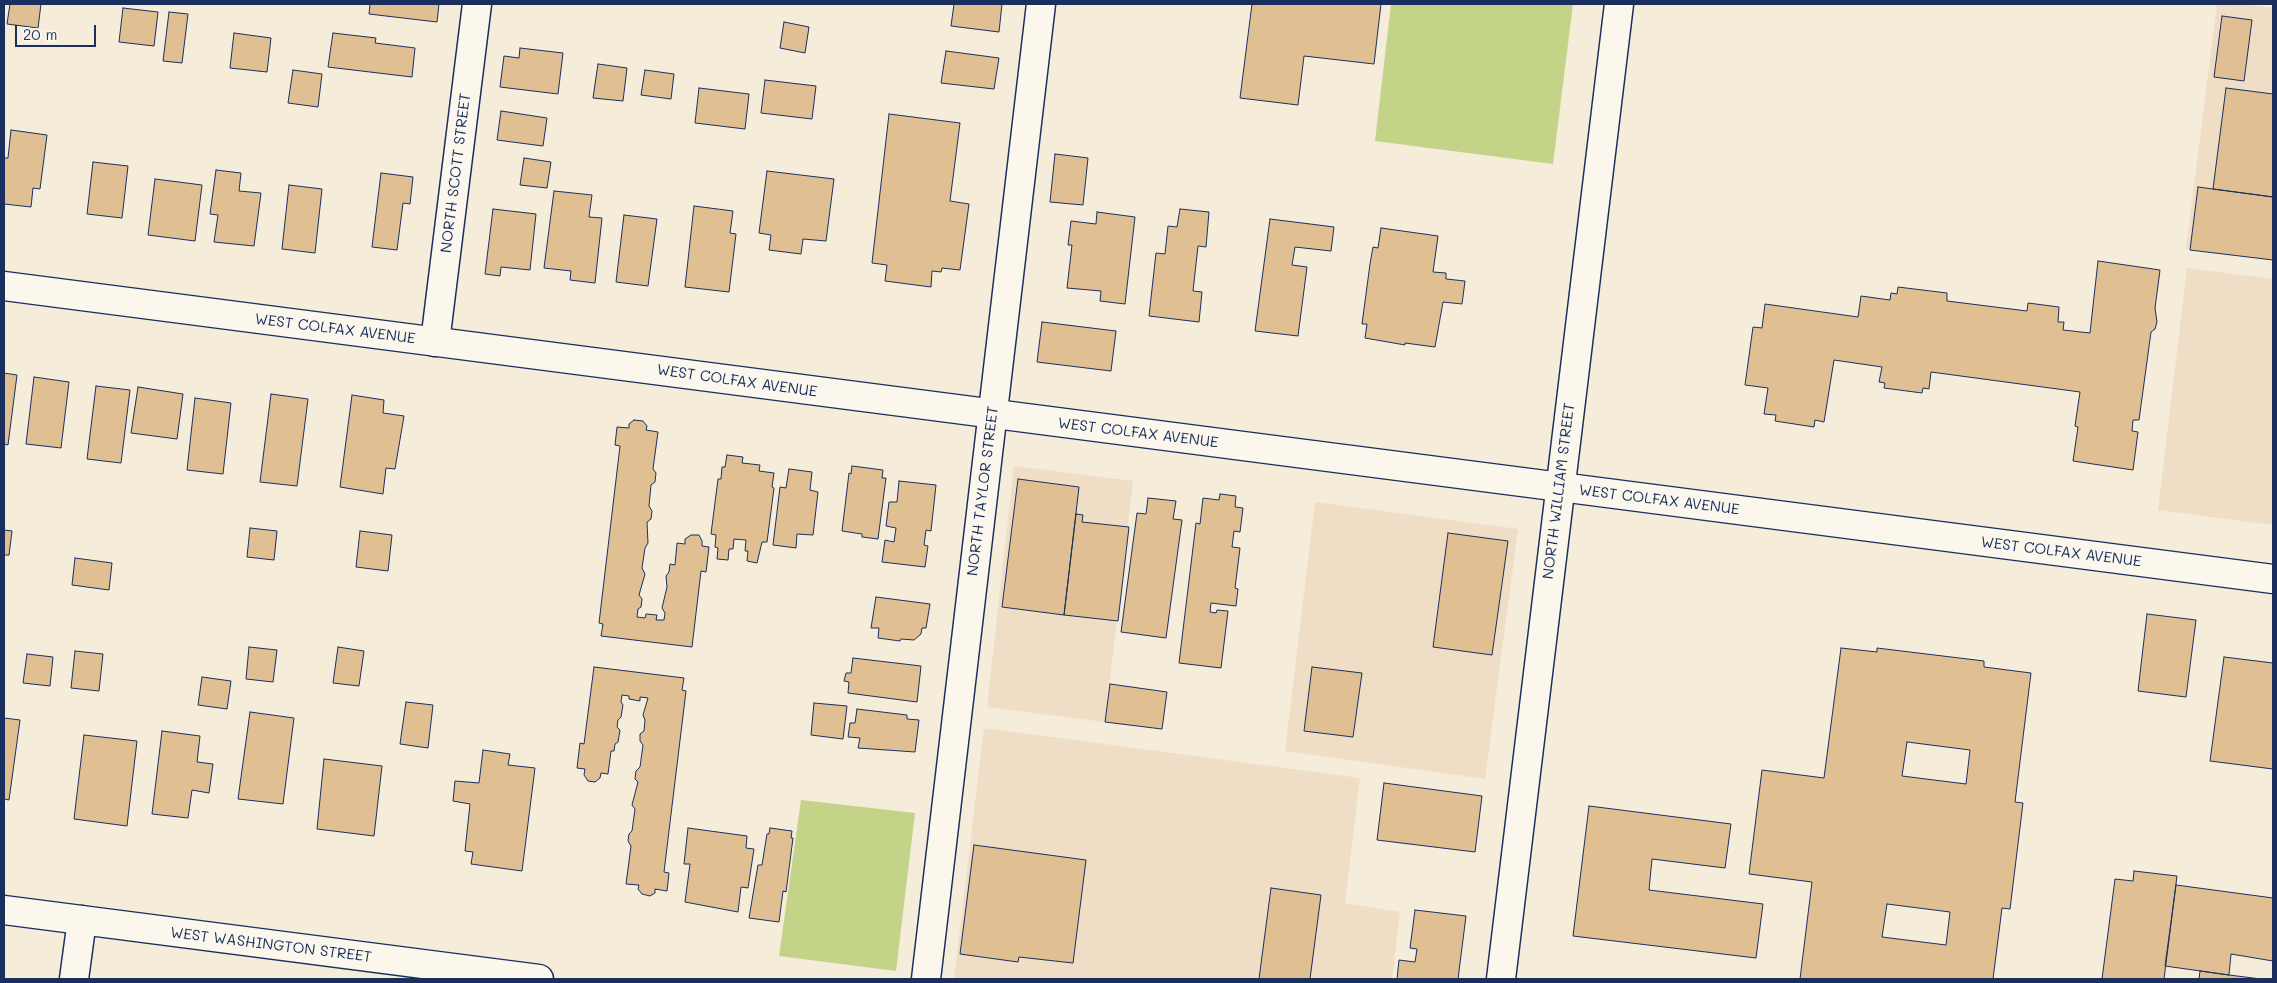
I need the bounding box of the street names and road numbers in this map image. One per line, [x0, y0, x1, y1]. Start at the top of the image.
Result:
street label: NORTH SCOTT STREET [437, 92, 475, 254]
street label: WEST COLFAX AVENUE [254, 310, 416, 348]
street label: WEST COLFAX AVENUE [656, 361, 818, 401]
street label: NORTH WILLIAM STREET [1539, 402, 1579, 580]
street label: NORTH TAYLOR STREET [964, 405, 1002, 577]
street label: WEST COLFAX AVENUE [1057, 414, 1219, 452]
street label: WEST COLFAX AVENUE [1578, 481, 1740, 519]
street label: WEST COLFAX AVENUE [1980, 533, 2142, 571]
street label: WEST WASHINGTON STREET [169, 924, 373, 966]

